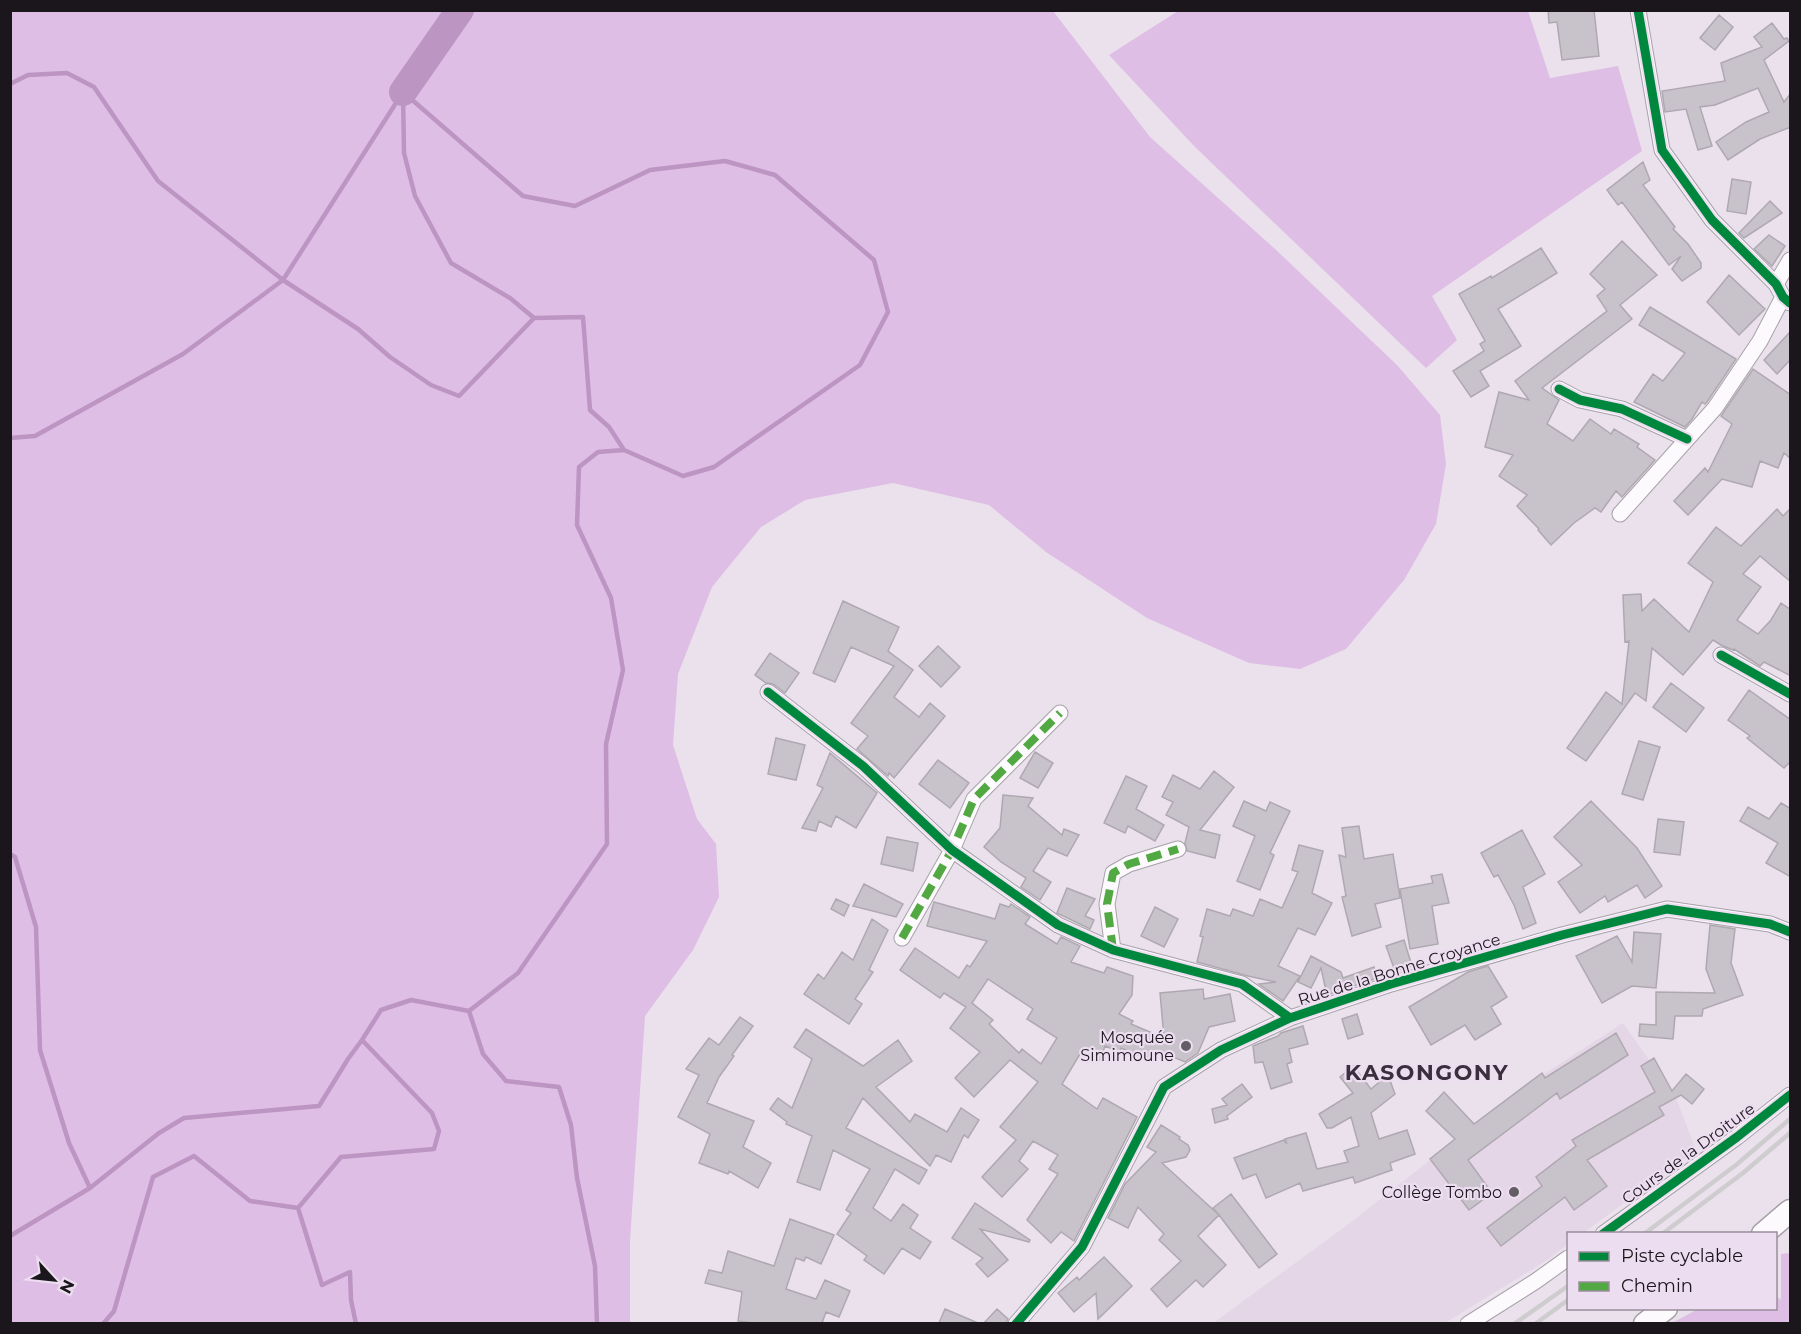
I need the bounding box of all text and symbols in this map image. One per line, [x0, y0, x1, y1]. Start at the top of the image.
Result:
street label: Rue de la Bonne Croyance [1296, 930, 1503, 1009]
place label: Mosquée Simimoune [1080, 1028, 1174, 1065]
marker: Mosquée Simimoune [1179, 1039, 1193, 1053]
district label: KASONGONY [1345, 1059, 1509, 1086]
street label: Cours de la Droiture [1618, 1099, 1758, 1208]
place label: Collège Tombo [1382, 1183, 1502, 1202]
marker: Collège Tombo [1507, 1185, 1521, 1199]
legend [1567, 1232, 1777, 1310]
text: Piste cyclable [1621, 1245, 1743, 1267]
north arrow [24, 1250, 84, 1310]
text: Chemin [1621, 1275, 1693, 1297]
text: N [56, 1277, 78, 1297]

